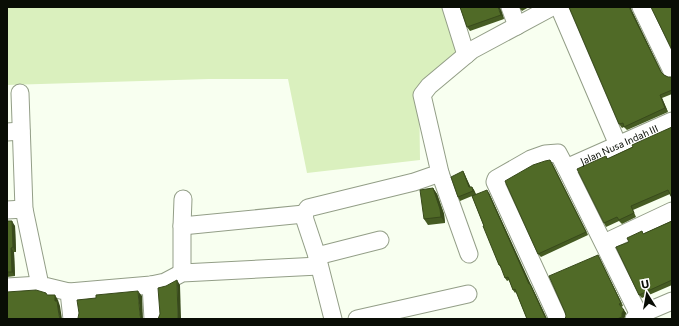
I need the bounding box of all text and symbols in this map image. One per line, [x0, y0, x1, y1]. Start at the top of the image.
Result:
street label: Jalan Nusa Indah III [578, 122, 660, 167]
north arrow [627, 274, 667, 314]
text: U [640, 277, 650, 291]

